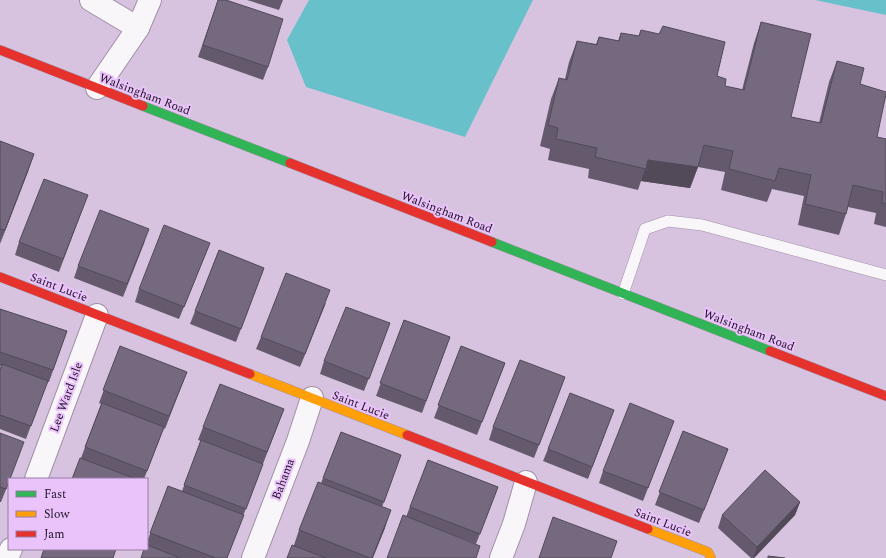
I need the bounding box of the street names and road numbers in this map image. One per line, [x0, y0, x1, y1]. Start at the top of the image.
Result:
street label: Walsingham Road [96, 68, 193, 121]
street label: Walsingham Road [398, 186, 495, 239]
street label: Saint Lucie [27, 268, 90, 307]
street label: Walsingham Road [700, 304, 797, 357]
street label: Lee Ward Isle [45, 359, 88, 435]
street label: Saint Lucie [329, 386, 392, 425]
street label: Bahama [267, 456, 300, 502]
street label: Saint Lucie [631, 503, 694, 542]

